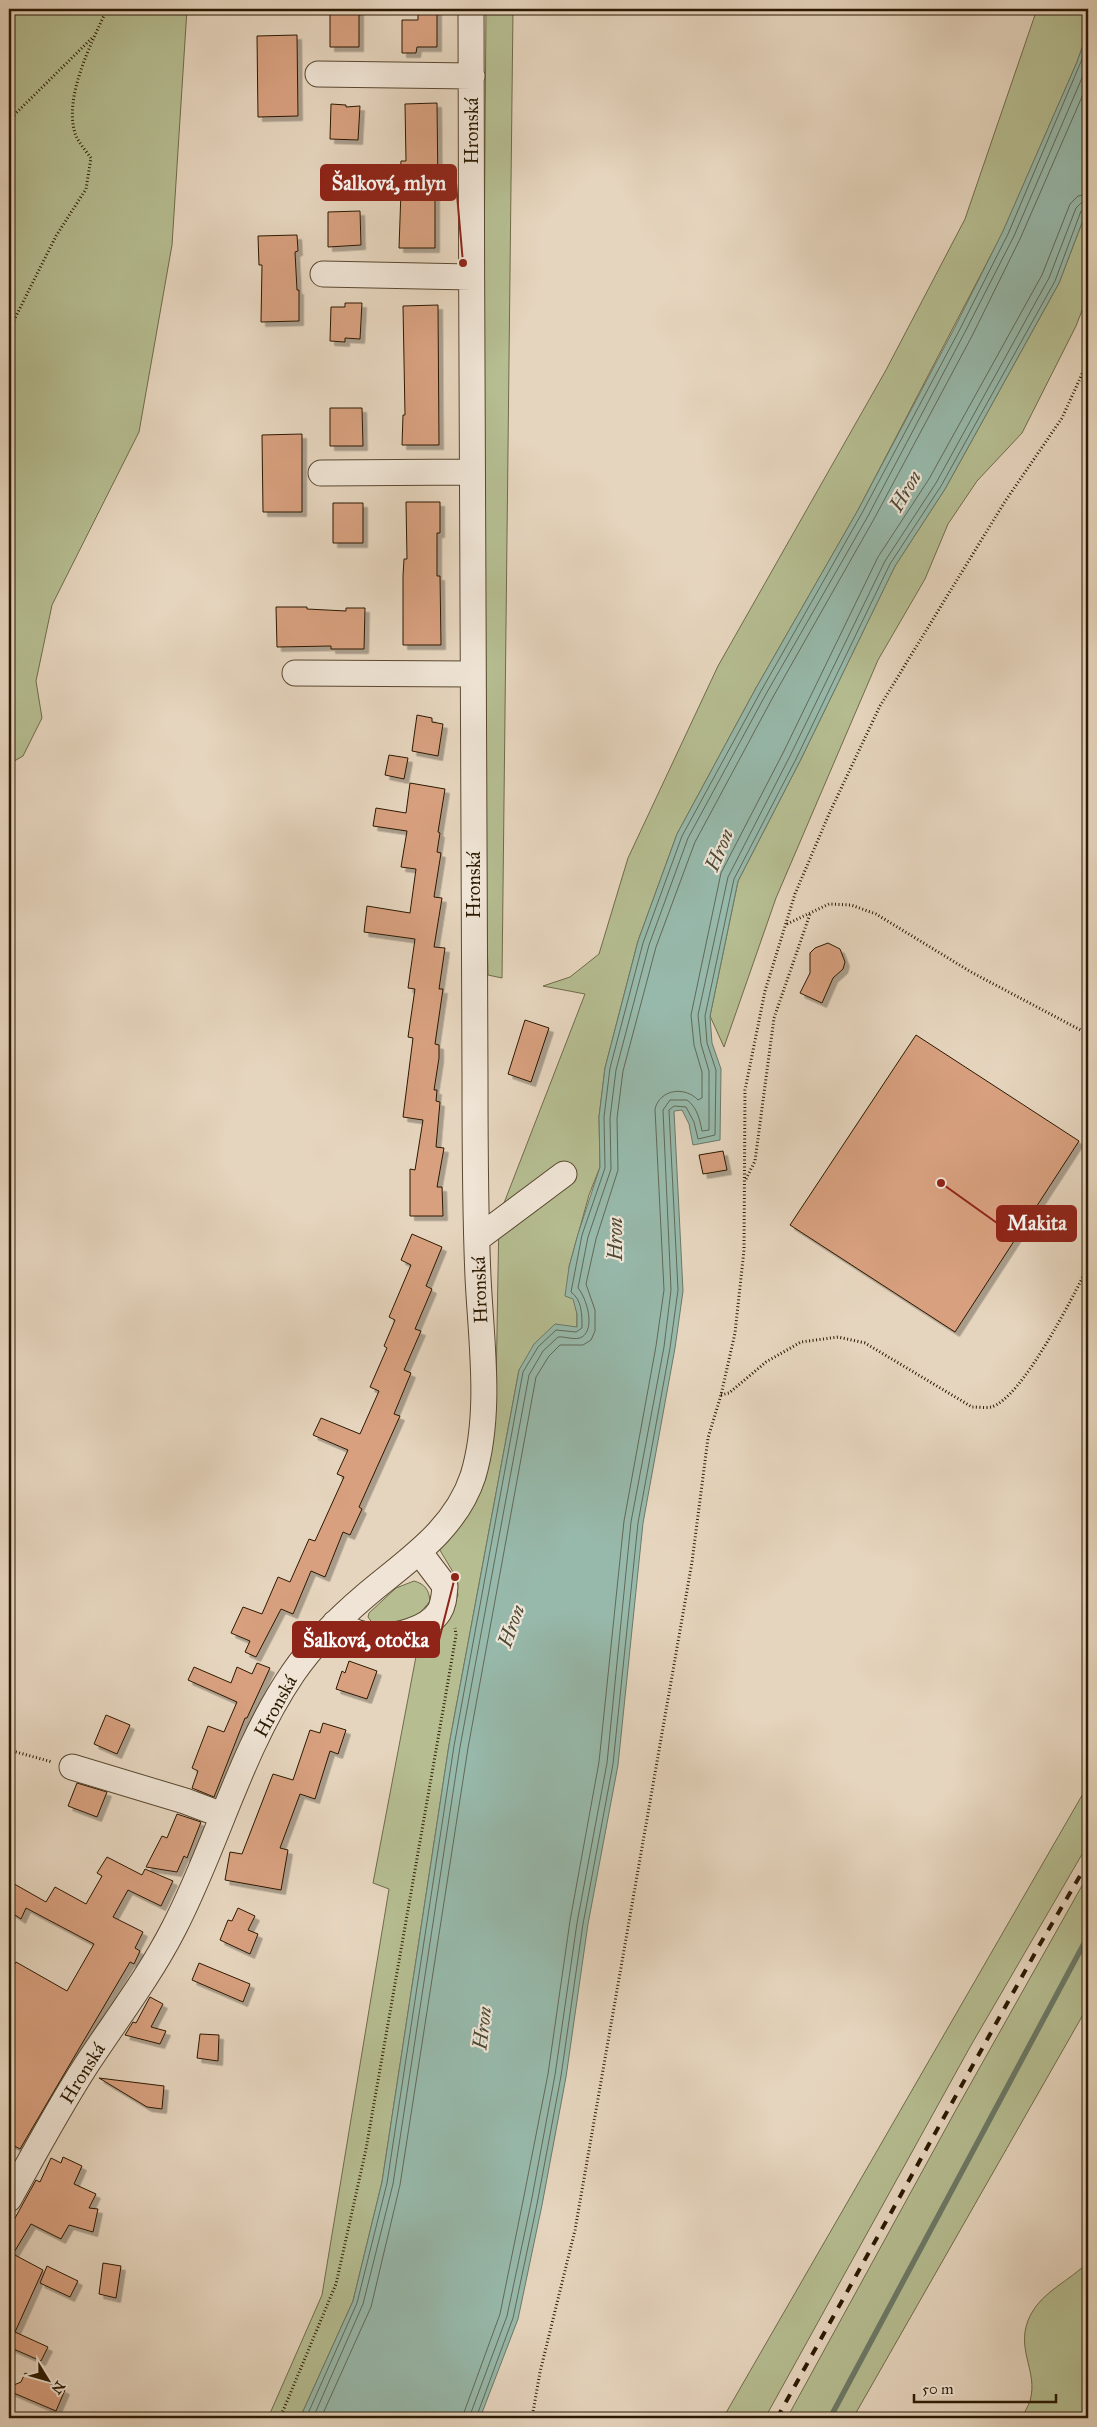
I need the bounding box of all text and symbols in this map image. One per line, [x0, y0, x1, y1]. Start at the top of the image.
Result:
street label: Hronská [460, 96, 483, 165]
callout: Šalková, mlyn [321, 165, 456, 200]
text: Šalková, mlyn [332, 169, 446, 196]
water label: Hron [883, 466, 927, 517]
water label: Hron [699, 825, 739, 876]
street label: Hronská [462, 850, 485, 919]
callout: Makita [997, 1206, 1076, 1241]
text: Makita [1007, 1211, 1067, 1235]
water label: Hron [603, 1217, 627, 1262]
street label: Hronská [467, 1255, 492, 1324]
water label: Hron [492, 1601, 530, 1651]
callout: Šalková, otočka [293, 1622, 439, 1657]
text: Šalková, otočka [303, 1626, 430, 1652]
street label: Hronská [249, 1670, 302, 1741]
water label: Hron [467, 2004, 497, 2052]
street label: Hronská [55, 2038, 110, 2108]
north arrow [22, 2354, 72, 2404]
scale bar [914, 2372, 1057, 2404]
text: N [48, 2378, 68, 2397]
text: 50 m [922, 2380, 954, 2398]

